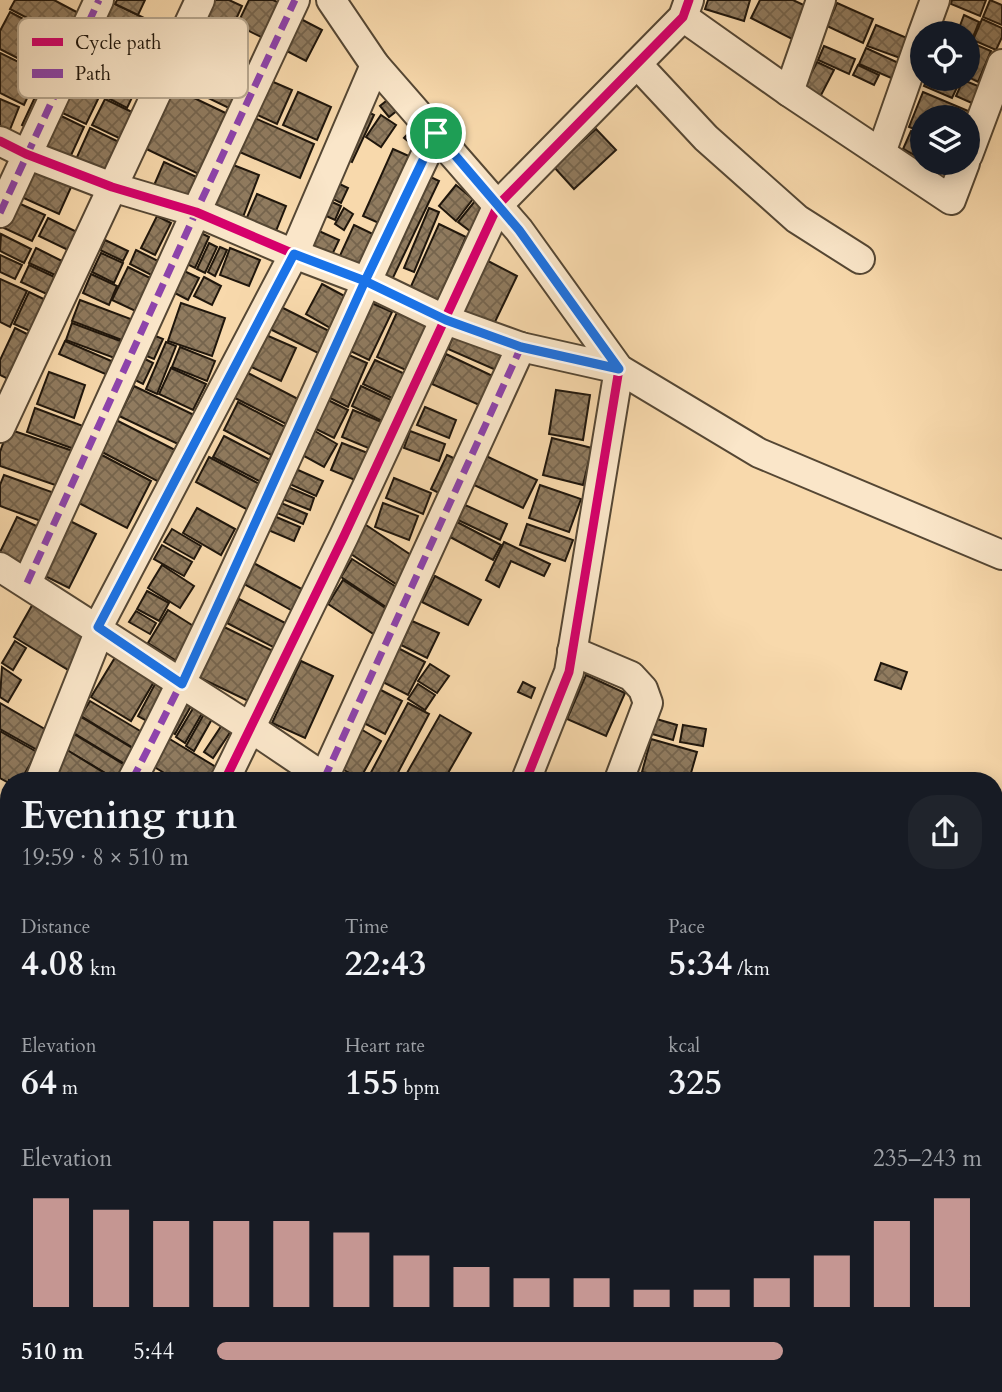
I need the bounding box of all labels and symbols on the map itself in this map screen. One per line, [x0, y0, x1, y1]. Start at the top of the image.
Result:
legend [18, 18, 248, 98]
text: Cycle path [75, 30, 162, 56]
text: Path [75, 61, 111, 87]
pin [406, 103, 466, 163]

